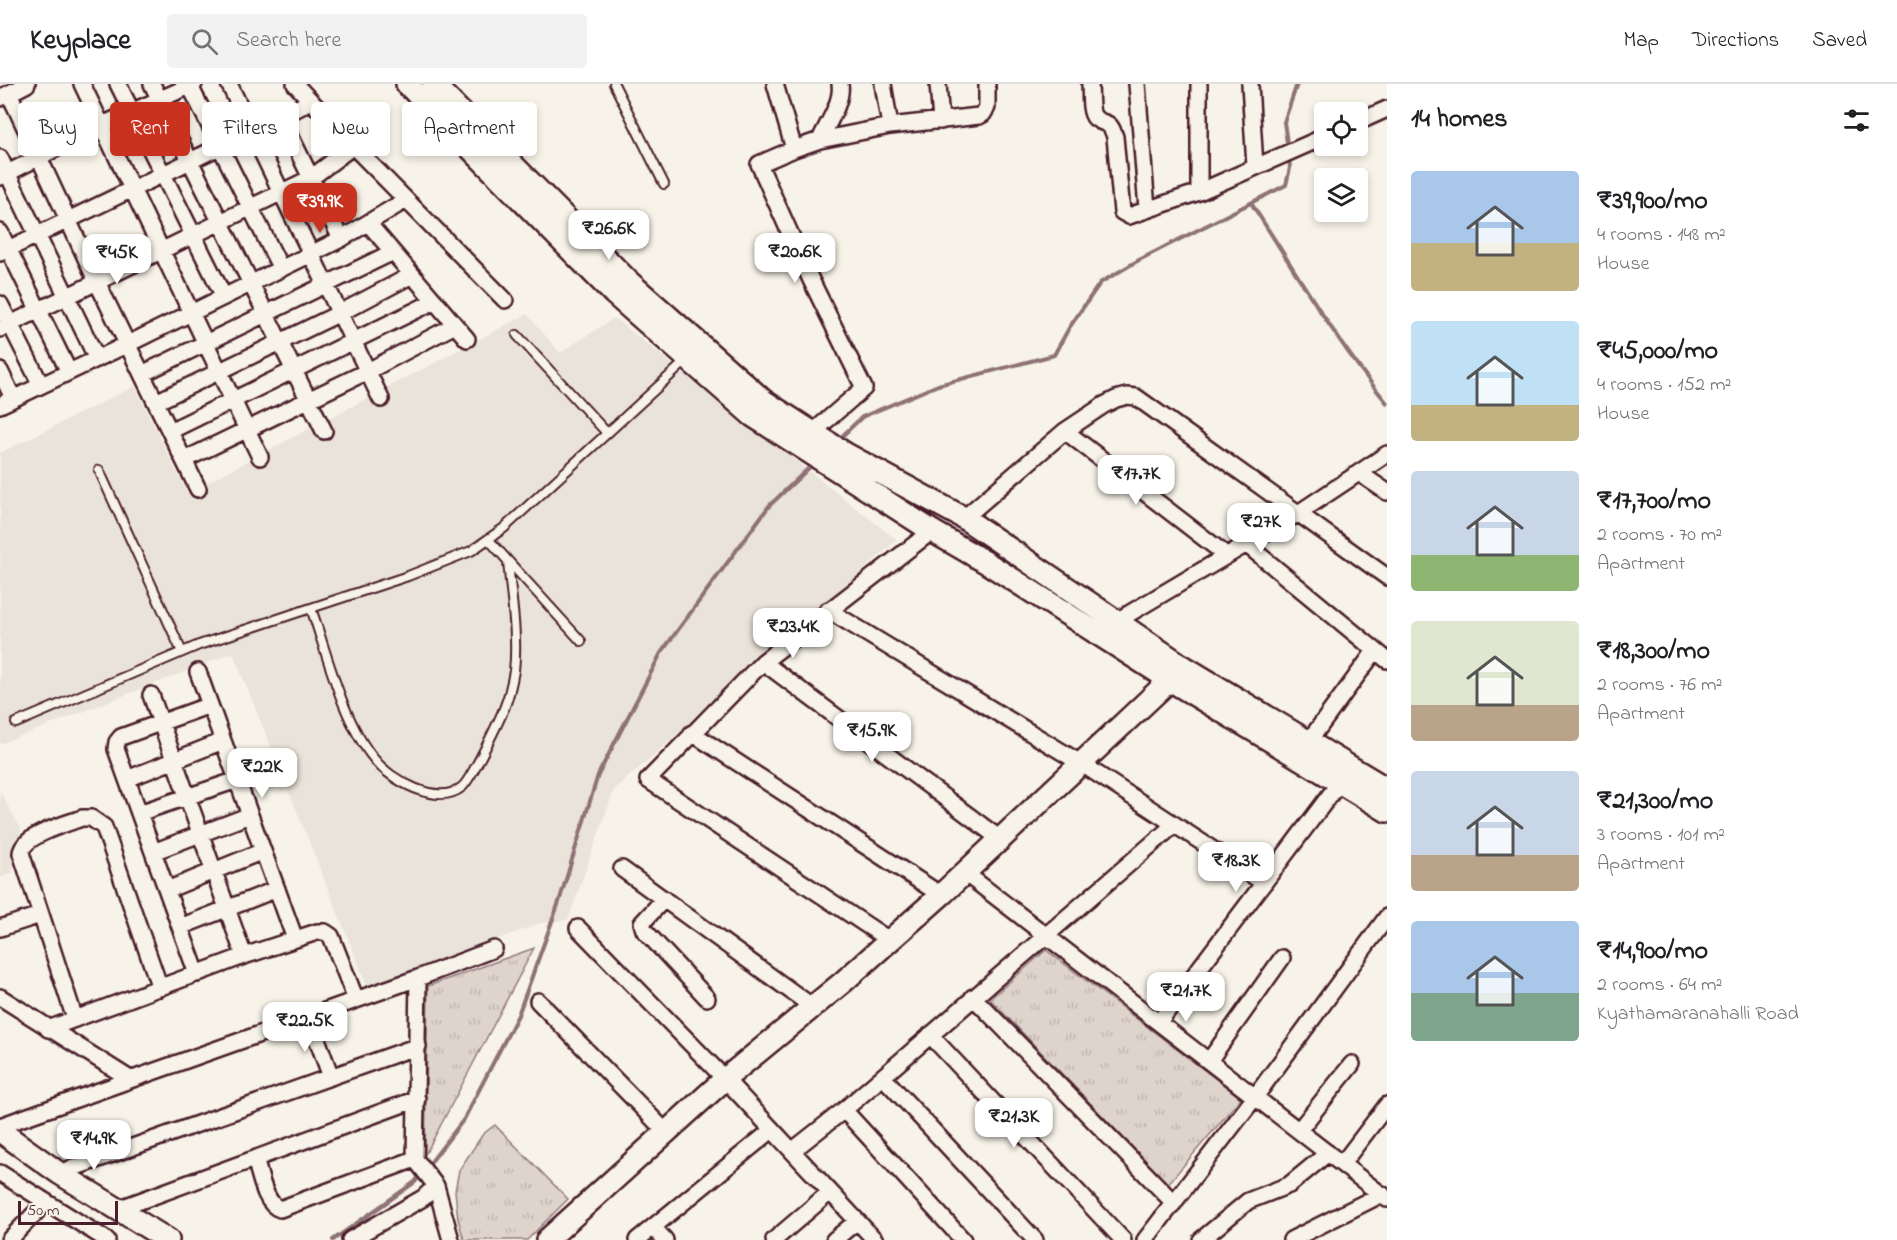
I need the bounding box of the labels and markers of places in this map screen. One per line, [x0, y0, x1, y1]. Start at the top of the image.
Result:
pin: ₹39.9K [271, 183, 369, 234]
pin: ₹26.6K [560, 210, 658, 261]
pin: ₹20.6K [746, 233, 844, 284]
pin: ₹45K [81, 234, 153, 285]
pin: ₹17.7K [1087, 455, 1185, 506]
pin: ₹27K [1225, 503, 1297, 554]
pin: ₹23.4K [744, 608, 842, 659]
pin: ₹15.9K [823, 712, 921, 763]
pin: ₹22K [226, 748, 298, 799]
pin: ₹18.3K [1187, 842, 1285, 893]
pin: ₹21.7K [1137, 972, 1235, 1023]
pin: ₹22.5K [256, 1002, 354, 1053]
pin: ₹21.3K [965, 1098, 1063, 1149]
pin: ₹14.9K [45, 1120, 143, 1171]

